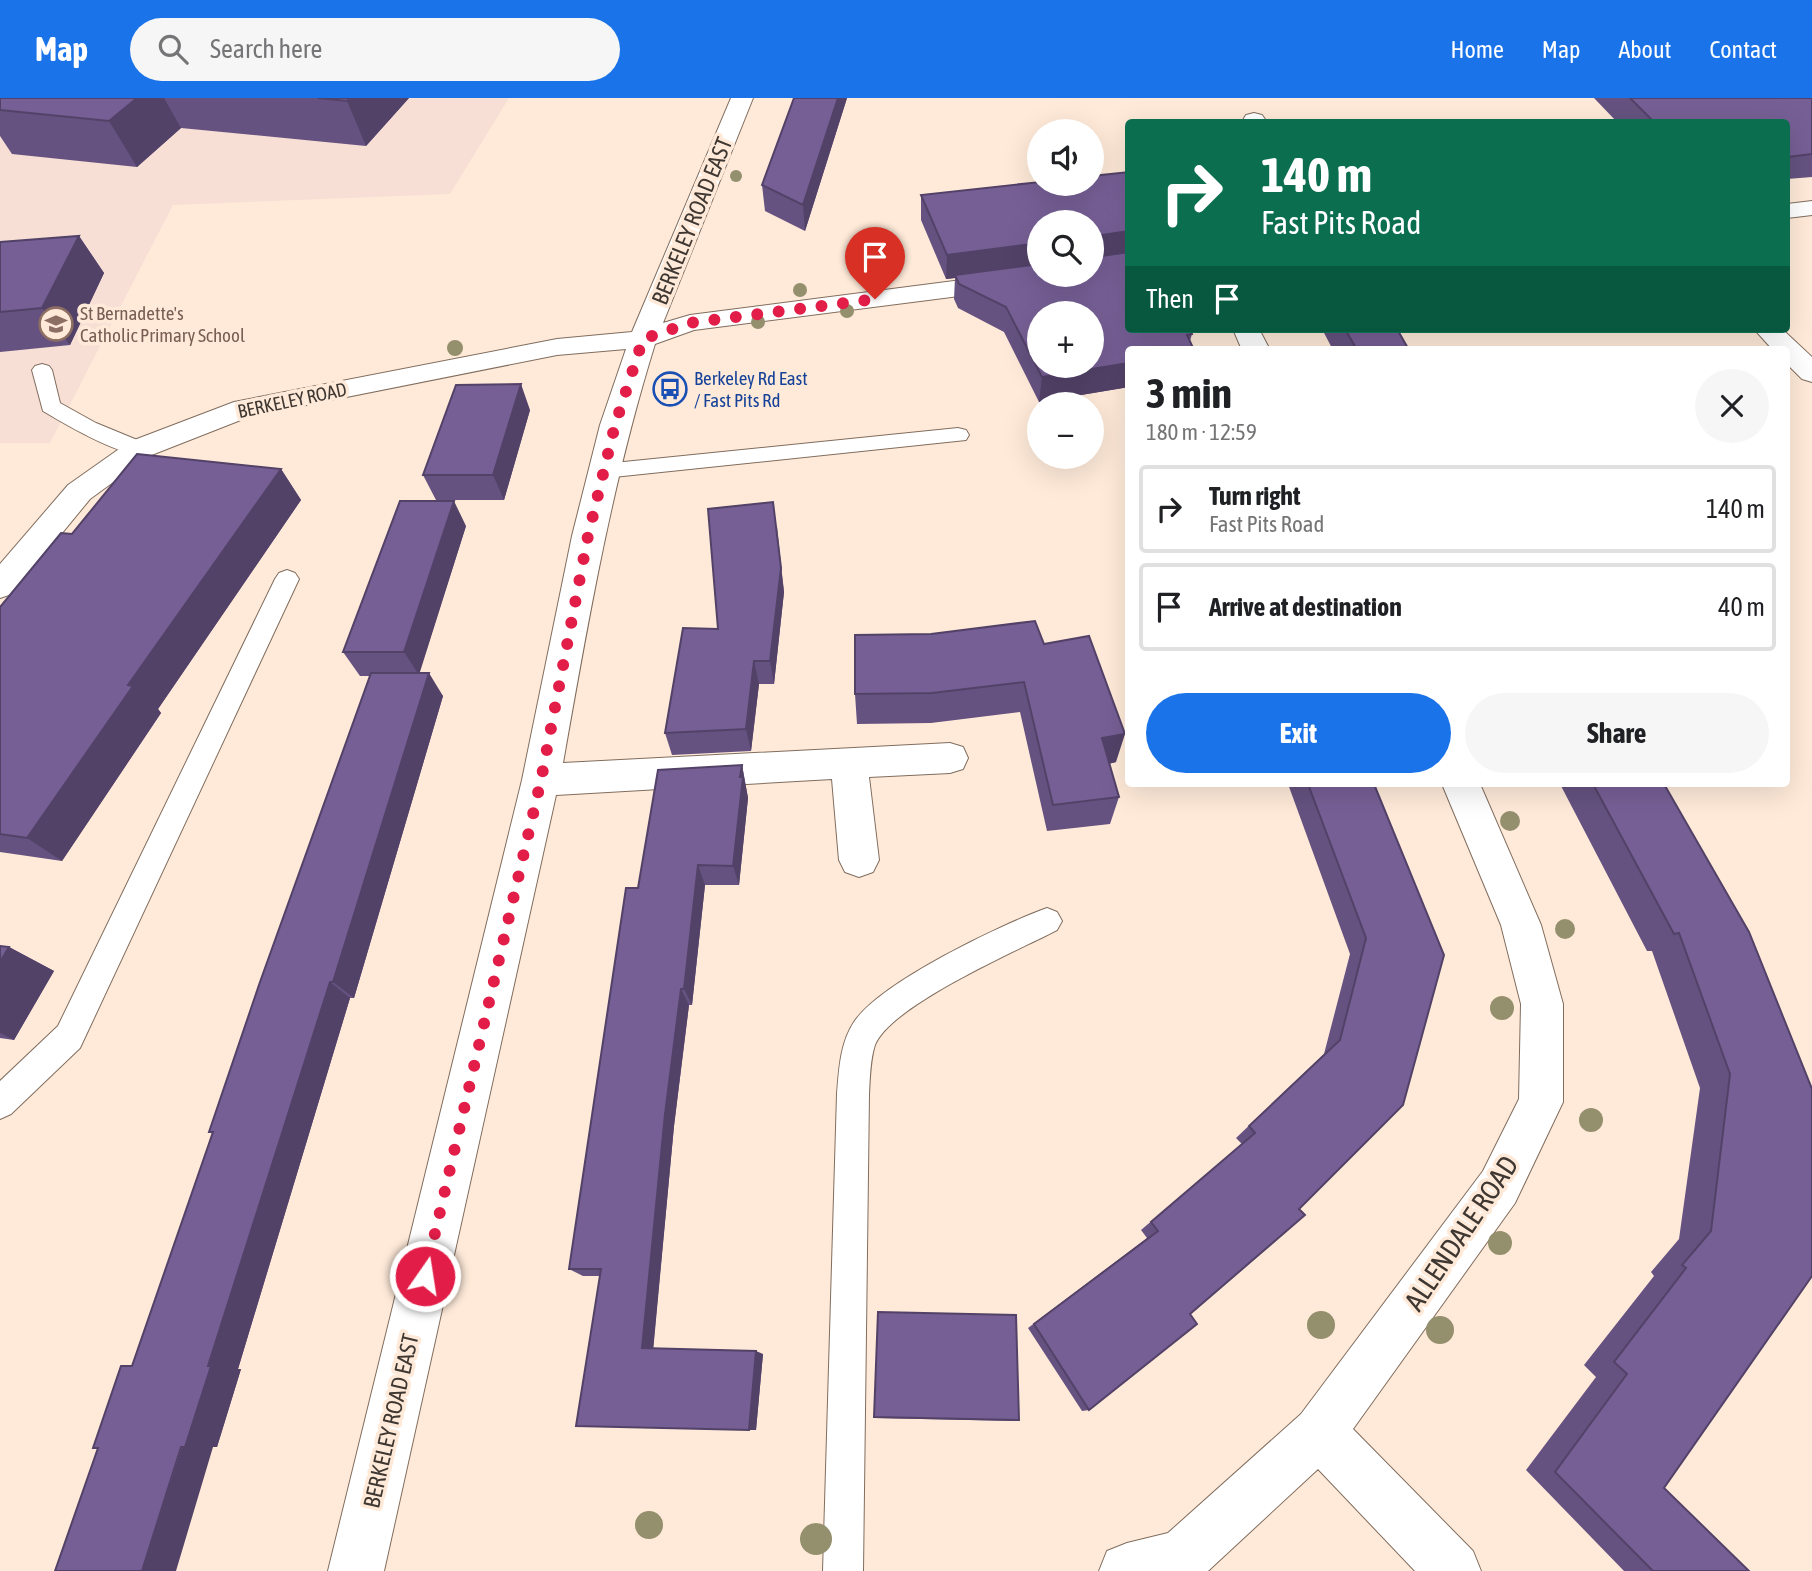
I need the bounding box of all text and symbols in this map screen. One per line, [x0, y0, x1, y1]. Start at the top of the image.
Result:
search box [130, 18, 620, 81]
text: Map [35, 30, 88, 68]
icon: search [154, 30, 192, 68]
text: Search here [210, 34, 322, 64]
text: Home [1450, 36, 1504, 63]
text: Map [1542, 36, 1580, 63]
text: About [1618, 36, 1671, 63]
text: Contact [1709, 36, 1777, 63]
map controls [1027, 119, 1104, 469]
button: sound [1027, 119, 1104, 196]
street label: BERKELEY ROAD EAST [647, 134, 737, 308]
text: 140 m [1261, 146, 1372, 202]
icon: right [1146, 147, 1237, 238]
text: Fast Pits Road [1261, 204, 1421, 241]
button: search [1027, 210, 1104, 287]
pin [845, 227, 905, 299]
icon: arrive [856, 238, 894, 276]
icon: arrive [1208, 280, 1246, 318]
text: Then [1146, 284, 1194, 314]
button: + [1027, 301, 1104, 378]
place label: St Bernadette's Catholic Primary School [80, 302, 245, 346]
school or university icon: St Bernadette's Catholic Primary School [37, 305, 75, 343]
place label: Berkeley Rd East / Fast Pits Rd [694, 367, 808, 411]
text: 3 min [1146, 369, 1232, 417]
button: close [1695, 369, 1769, 443]
bus stop icon: Berkeley Rd East / Fast Pits Rd [651, 370, 689, 408]
street label: BERKELEY ROAD [235, 378, 349, 422]
button: − [1027, 392, 1104, 469]
text: 180 m · 12:59 [1146, 419, 1257, 445]
text: Turn right [1209, 481, 1300, 511]
icon: right [1150, 490, 1188, 528]
text: 140 m [1706, 494, 1765, 524]
text: Fast Pits Road [1209, 511, 1324, 537]
icon: arrive [1150, 588, 1188, 626]
text: Arrive at destination [1209, 592, 1402, 622]
text: 40 m [1718, 592, 1765, 622]
button: Exit [1146, 693, 1451, 773]
button: Share [1465, 693, 1769, 773]
street label: ALLENDALE ROAD [1398, 1150, 1524, 1316]
position arrow [388, 1239, 462, 1313]
street label: BERKELEY ROAD EAST [358, 1331, 424, 1511]

